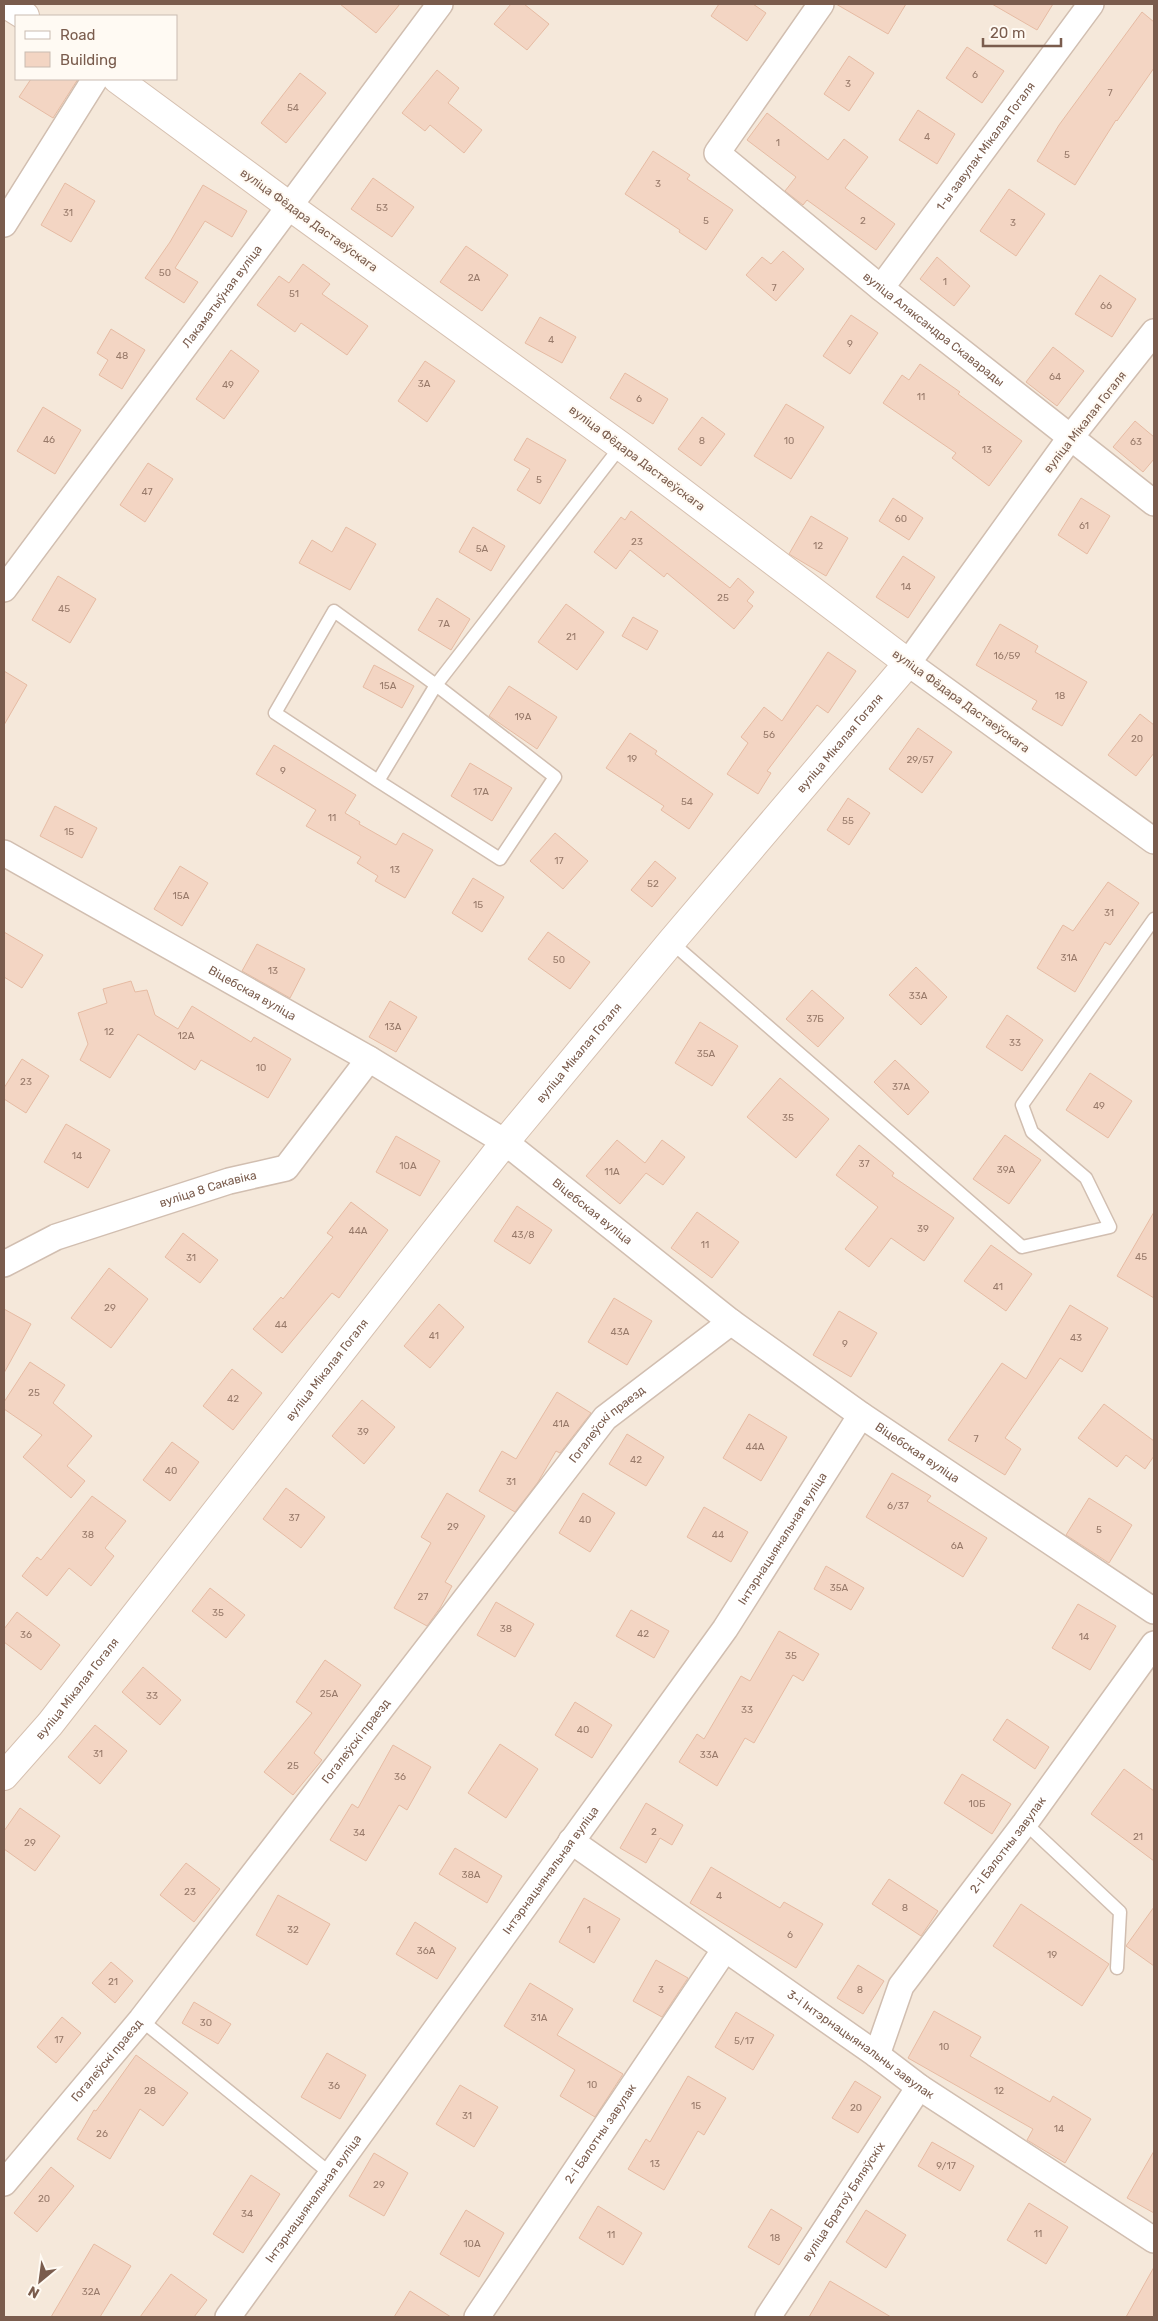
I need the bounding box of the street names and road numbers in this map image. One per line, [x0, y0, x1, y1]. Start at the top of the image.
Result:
street label: 1-ы завулак Мікалая Гогаля [933, 79, 1038, 214]
street label: вуліца Фёдара Дастаеўскага [238, 166, 380, 274]
street label: Лакаматыўная вуліца [179, 242, 265, 350]
street label: вуліца Аляксандра Скаварады [860, 269, 1007, 389]
street label: вуліца Мікалая Гогаля [1041, 368, 1129, 476]
street label: вуліца Фёдара Дастаеўскага [566, 402, 708, 514]
street label: вуліца Фёдара Дастаеўскага [890, 647, 1032, 755]
street label: вуліца Мікалая Гогаля [794, 691, 886, 795]
street label: Віцебская вуліца [206, 963, 298, 1023]
street label: вуліца Мікалая Гогаля [534, 1000, 624, 1106]
street label: вуліца 8 Сакавіка [158, 1168, 258, 1210]
street label: Віцебская вуліца [550, 1175, 635, 1248]
street label: вуліца Мікалая Гогаля [283, 1316, 371, 1424]
street label: Гогалеўскі праезд [566, 1383, 648, 1466]
street label: Віцебская вуліца [873, 1420, 962, 1486]
street label: Інтэрнацыянальная вуліца [735, 1470, 830, 1607]
street label: вуліца Мікалая Гогаля [33, 1635, 122, 1742]
street label: Гогалеўскі праезд [319, 1696, 393, 1786]
street label: 2-і Балотны завулак [967, 1793, 1049, 1896]
street label: Інтэрнацыянальная вуліца [500, 1804, 601, 1937]
street label: 3-і Інтэрнацыянальны завулак [784, 1987, 937, 2102]
street label: Гогалеўскі праезд [68, 2017, 146, 2105]
street label: 2-і Балотны завулак [562, 2081, 639, 2186]
street label: Інтэрнацыянальная вуліца [263, 2132, 364, 2265]
street label: вуліца Братоў Бяляўскіх [799, 2139, 888, 2264]

